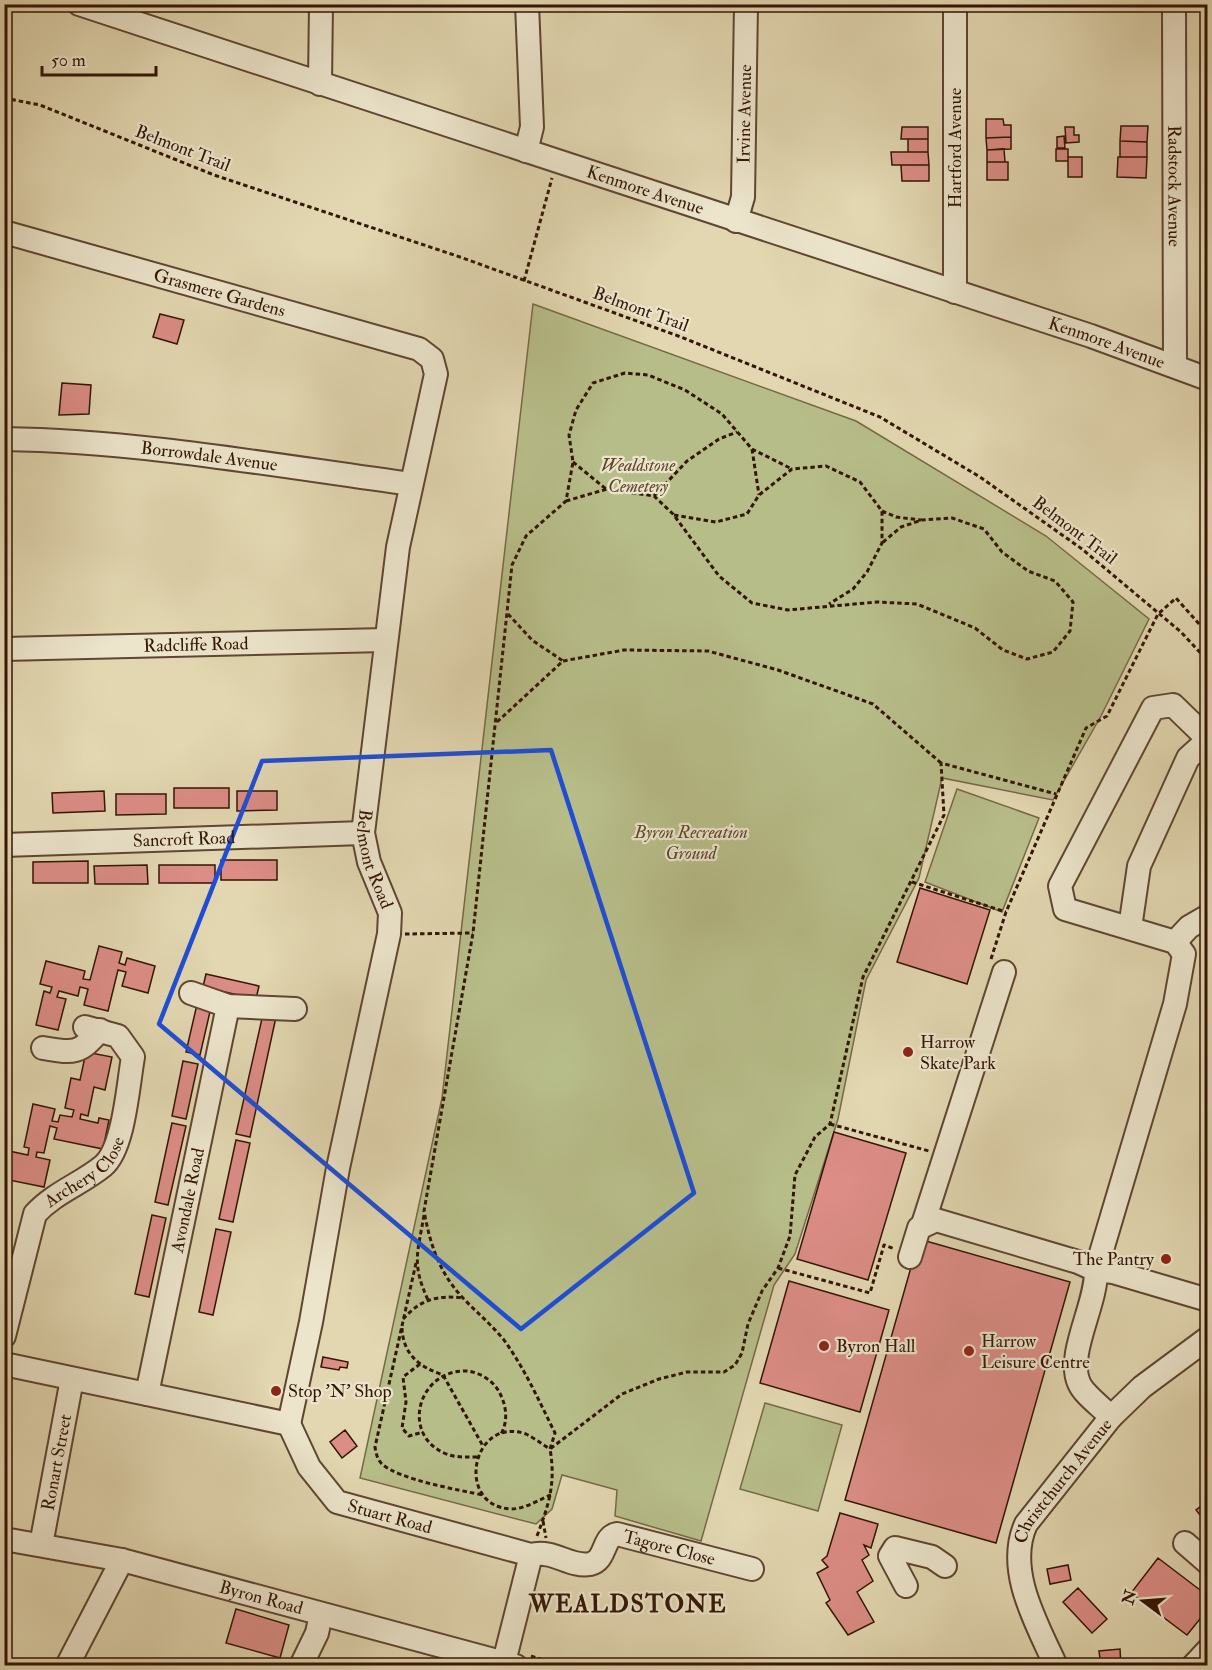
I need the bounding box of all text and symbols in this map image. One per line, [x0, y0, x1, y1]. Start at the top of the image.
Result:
scale bar [42, 39, 156, 77]
text: 50 m [51, 49, 86, 72]
street label: Irvine Avenue [733, 64, 757, 164]
street label: Hartford Avenue [944, 87, 967, 208]
street label: Belmont Trail [132, 120, 234, 177]
street label: Radstock Avenue [1162, 125, 1186, 247]
street label: Kenmore Avenue [584, 160, 707, 220]
street label: Grasmere Gardens [151, 264, 288, 323]
street label: Belmont Trail [590, 282, 692, 338]
street label: Kenmore Avenue [1045, 312, 1168, 374]
street label: Borrowdale Avenue [140, 437, 279, 477]
park label: Wealdstone Cemetery [601, 454, 676, 498]
street label: Belmont Trail [1028, 491, 1122, 570]
street label: Radcliffe Road [143, 632, 249, 658]
street label: Belmont Road [351, 808, 398, 912]
park label: Byron Recreation Ground [633, 821, 748, 865]
street label: Sancroft Road [132, 826, 236, 853]
place label: Harrow Skate Park [920, 1031, 996, 1075]
marker: Harrow Skate Park [901, 1045, 915, 1059]
street label: Archery Close [39, 1134, 130, 1213]
street label: Avondale Road [166, 1146, 210, 1256]
place label: The Pantry [1073, 1248, 1155, 1271]
marker: The Pantry [1159, 1252, 1173, 1266]
place label: Harrow Leisure Centre [981, 1330, 1090, 1374]
place label: Byron Hall [836, 1335, 916, 1358]
marker: Byron Hall [817, 1339, 831, 1353]
marker: Harrow Leisure Centre [962, 1344, 976, 1358]
place label: Stop 'N' Shop [288, 1380, 392, 1403]
marker: Stop 'N' Shop [269, 1384, 283, 1398]
street label: Ronart Street [37, 1412, 77, 1513]
street label: Christchurch Avenue [1009, 1414, 1118, 1546]
street label: Stuart Road [345, 1494, 435, 1539]
street label: Tagore Close [620, 1525, 718, 1571]
north arrow [1113, 1571, 1173, 1631]
street label: Byron Road [217, 1576, 306, 1620]
text: N [1118, 1587, 1141, 1608]
district label: WEALDSTONE [528, 1589, 727, 1620]

